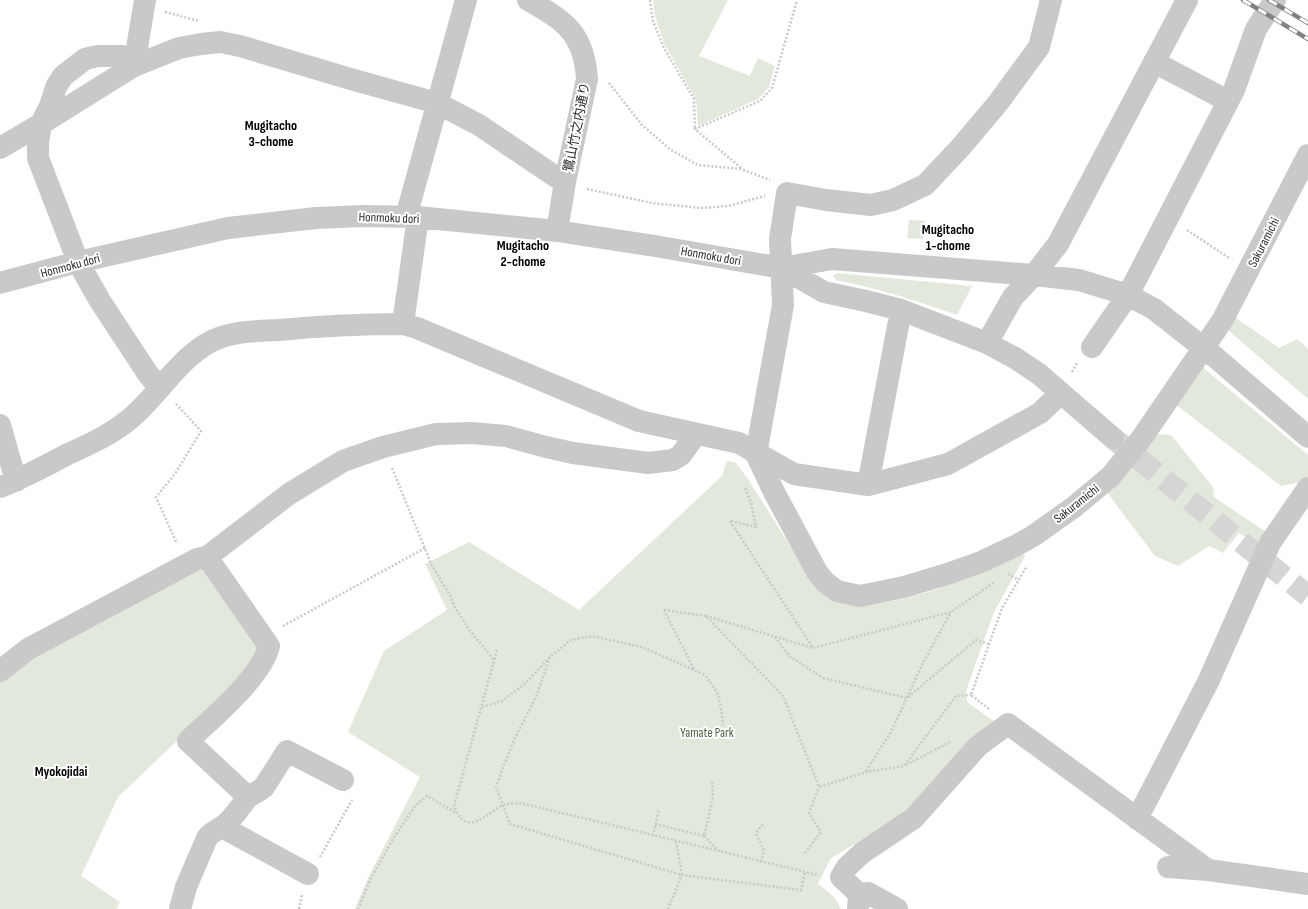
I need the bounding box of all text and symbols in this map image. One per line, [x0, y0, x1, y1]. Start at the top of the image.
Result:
street label: 鷺山竹之内通り [560, 81, 594, 173]
district label: Mugitacho 3-chome [245, 117, 297, 150]
street label: Honmoku dori [358, 209, 420, 227]
street label: Sakuramichi [1245, 215, 1283, 270]
district label: Mugitacho 1-chome [922, 221, 974, 254]
district label: Mugitacho 2-chome [497, 237, 549, 270]
street label: Honmoku dori [680, 243, 742, 269]
street label: Honmoku dori [39, 250, 102, 282]
street label: Sakuramichi [1051, 481, 1103, 527]
park label: Yamate Park [680, 725, 734, 741]
district label: Myokojidai [35, 763, 88, 780]

